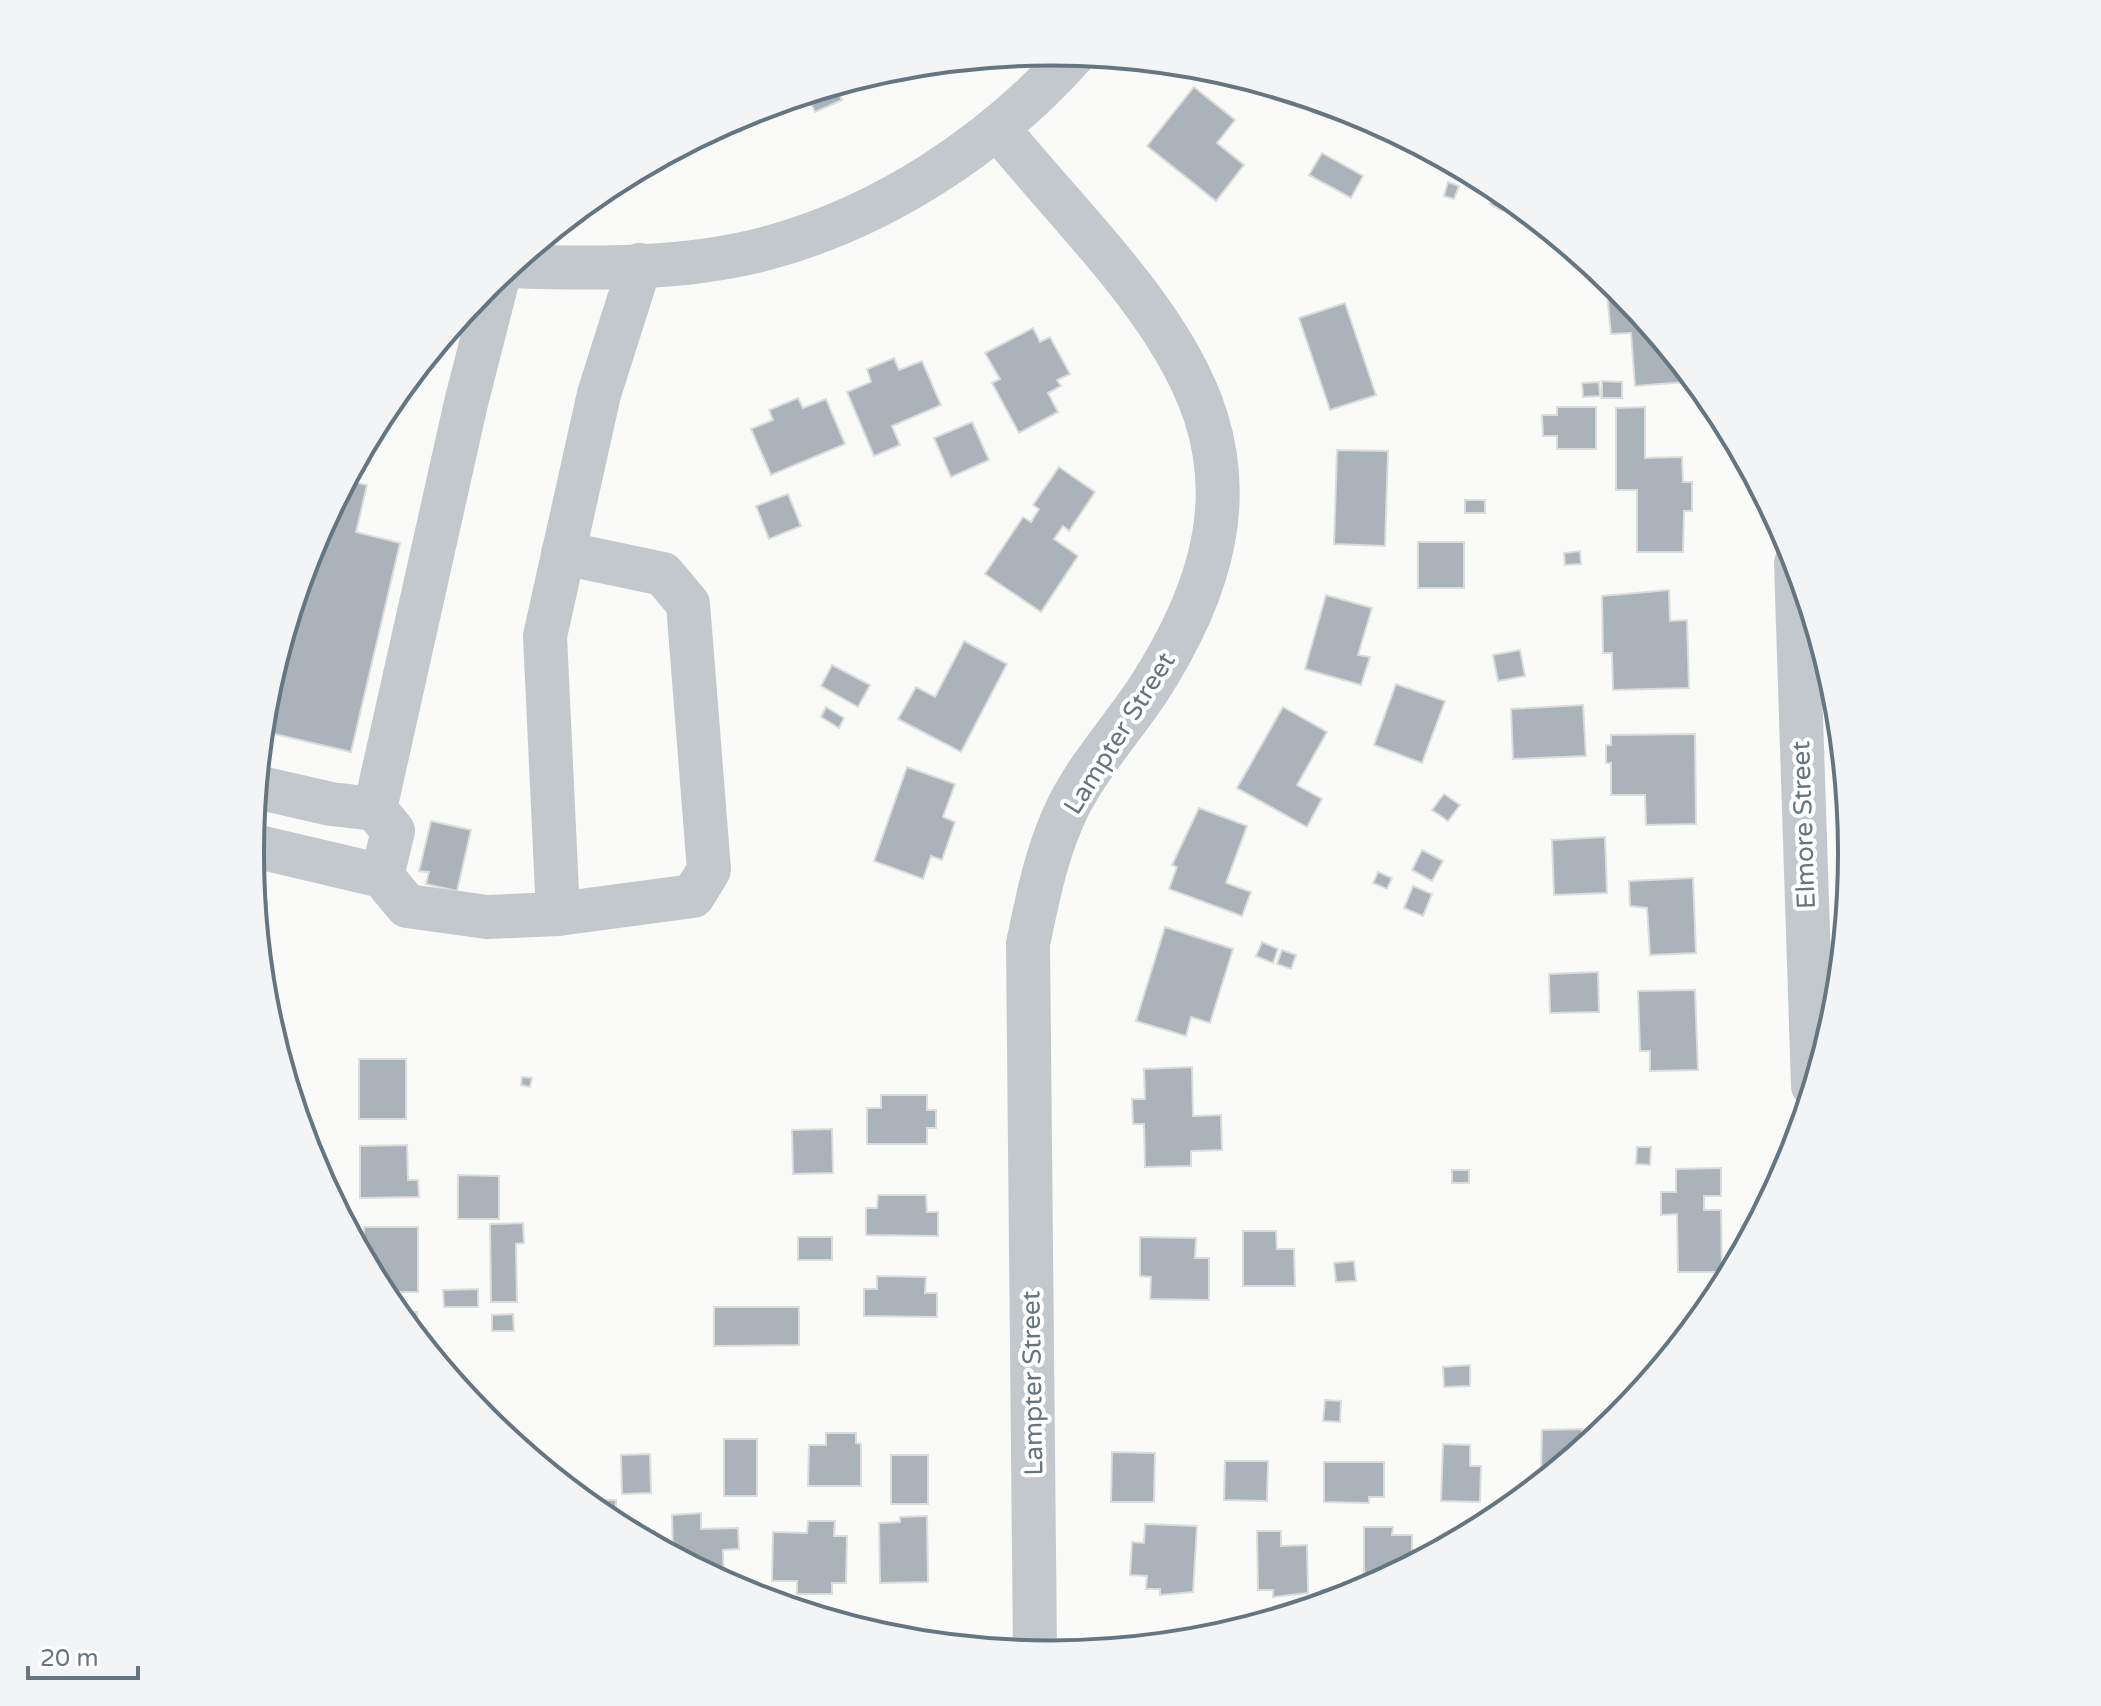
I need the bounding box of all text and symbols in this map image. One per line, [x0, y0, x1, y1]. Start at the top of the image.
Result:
street label: Lampter Street [1057, 646, 1182, 820]
street label: Elmore Street [1785, 740, 1822, 910]
street label: Lampter Street [1015, 1290, 1050, 1476]
scale bar [28, 1630, 138, 1680]
text: 20 m [40, 1644, 98, 1673]

